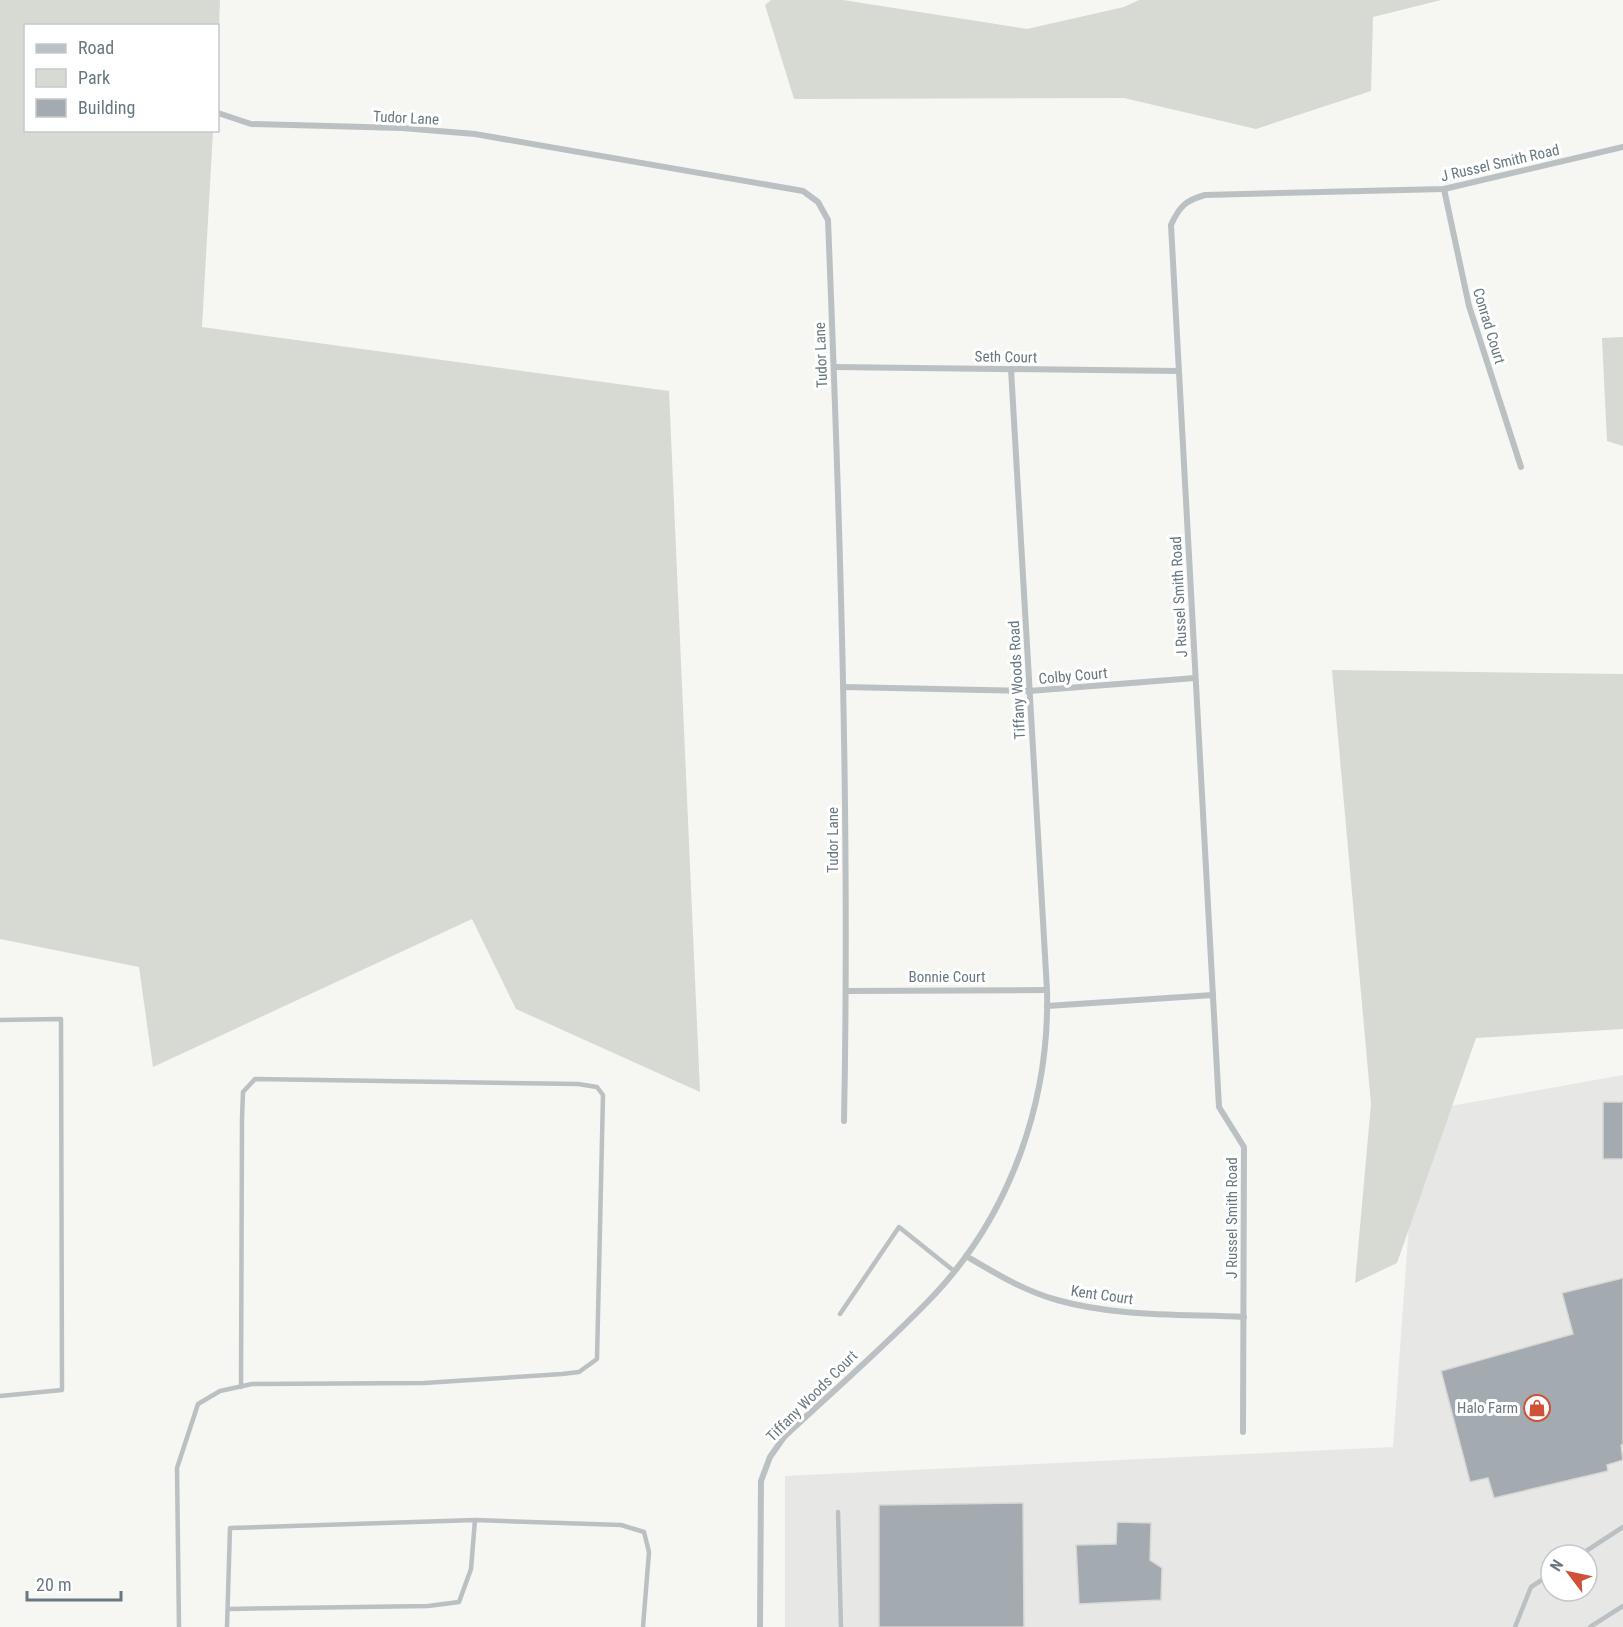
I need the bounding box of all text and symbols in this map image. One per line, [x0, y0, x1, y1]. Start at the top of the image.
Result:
legend [24, 24, 219, 132]
text: Road [78, 37, 114, 58]
text: Park [78, 67, 110, 88]
text: Building [78, 97, 135, 118]
street label: Tudor Lane [373, 107, 439, 129]
street label: J Russel Smith Road [1439, 141, 1561, 185]
street label: Conrad Court [1469, 286, 1509, 366]
street label: Tudor Lane [811, 322, 831, 388]
street label: Seth Court [975, 347, 1037, 367]
street label: J Russel Smith Road [1167, 536, 1191, 658]
street label: Tiffany Woods Road [1005, 620, 1029, 740]
street label: Colby Court [1038, 664, 1108, 688]
street label: Tudor Lane [824, 807, 842, 873]
street label: Bonnie Court [909, 968, 985, 986]
street label: J Russel Smith Road [1223, 1157, 1241, 1279]
street label: Kent Court [1070, 1282, 1134, 1308]
street label: Tiffany Woods Court [763, 1347, 861, 1445]
shop icon: Halo Farm [1522, 1393, 1552, 1423]
place label: Halo Farm [1457, 1399, 1518, 1417]
north arrow [1539, 1543, 1599, 1603]
text: N [1546, 1556, 1567, 1575]
scale bar [27, 1564, 122, 1602]
text: 20 m [36, 1574, 71, 1595]

